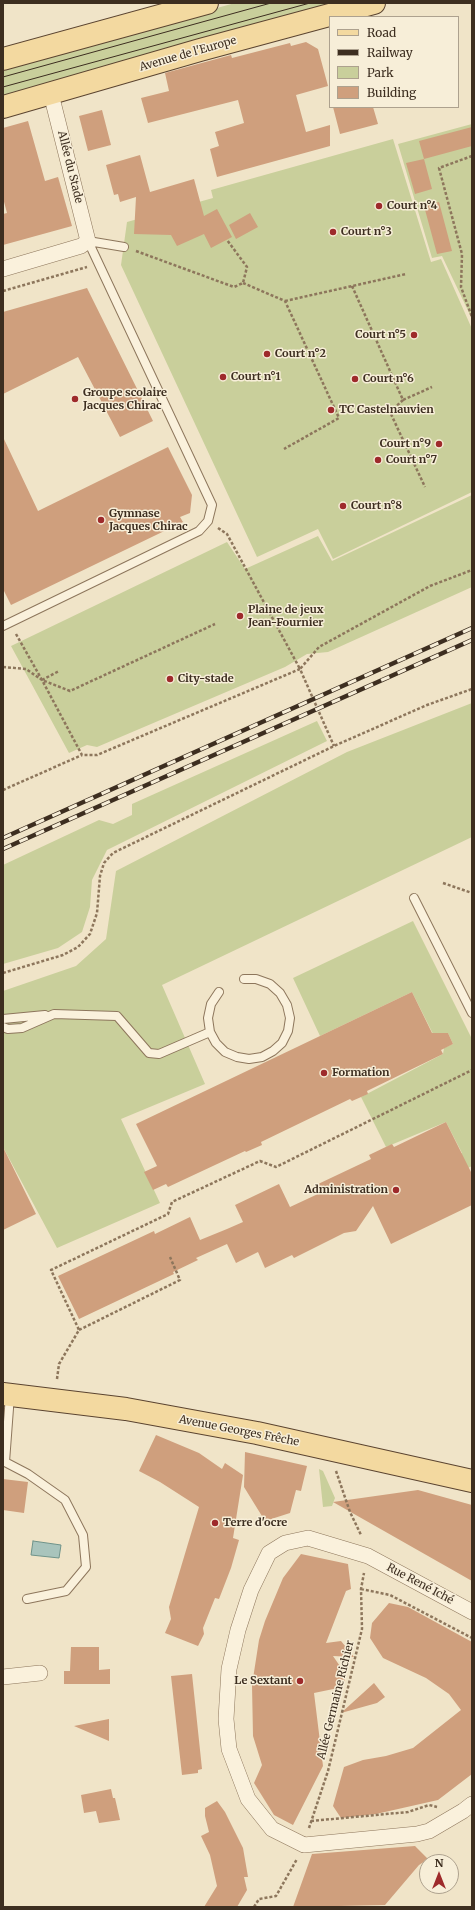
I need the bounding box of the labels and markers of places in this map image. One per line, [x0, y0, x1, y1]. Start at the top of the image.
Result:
place label: Court n°4 [387, 199, 437, 213]
marker: Court n°4 [374, 201, 384, 211]
place label: Court n°3 [341, 225, 392, 239]
marker: Court n°3 [328, 227, 338, 237]
place label: Court n°5 [355, 328, 406, 342]
marker: Court n°5 [409, 330, 419, 340]
place label: Court n°2 [275, 347, 326, 361]
marker: Court n°2 [262, 349, 272, 359]
place label: Court n°1 [231, 370, 280, 384]
marker: Court n°1 [218, 372, 228, 382]
place label: Court n°6 [363, 372, 414, 386]
marker: Court n°6 [350, 374, 360, 384]
place label: Groupe scolaire Jacques Chirac [83, 386, 167, 412]
marker: Groupe scolaire Jacques Chirac [70, 394, 80, 404]
place label: TC Castelnauvien [339, 403, 434, 417]
marker: TC Castelnauvien [326, 405, 336, 415]
place label: Court n°9 [380, 437, 431, 451]
marker: Court n°9 [434, 439, 444, 449]
place label: Court n°7 [386, 453, 437, 467]
marker: Court n°7 [373, 455, 383, 465]
place label: Court n°8 [351, 499, 402, 513]
marker: Court n°8 [338, 501, 348, 511]
place label: Gymnase Jacques Chirac [109, 507, 188, 533]
marker: Gymnase Jacques Chirac [96, 515, 106, 525]
place label: Plaine de jeux Jean-Fournier [248, 603, 323, 629]
marker: Plaine de jeux Jean-Fournier [235, 611, 245, 621]
place label: City-stade [178, 672, 234, 686]
marker: City-stade [165, 674, 175, 684]
place label: Formation [332, 1066, 389, 1080]
marker: Formation [319, 1068, 329, 1078]
place label: Administration [304, 1183, 388, 1197]
marker: Administration [391, 1185, 401, 1195]
place label: Terre d'ocre [223, 1516, 287, 1530]
marker: Terre d'ocre [210, 1518, 220, 1528]
place label: Le Sextant [234, 1674, 292, 1688]
marker: Le Sextant [295, 1676, 305, 1686]

